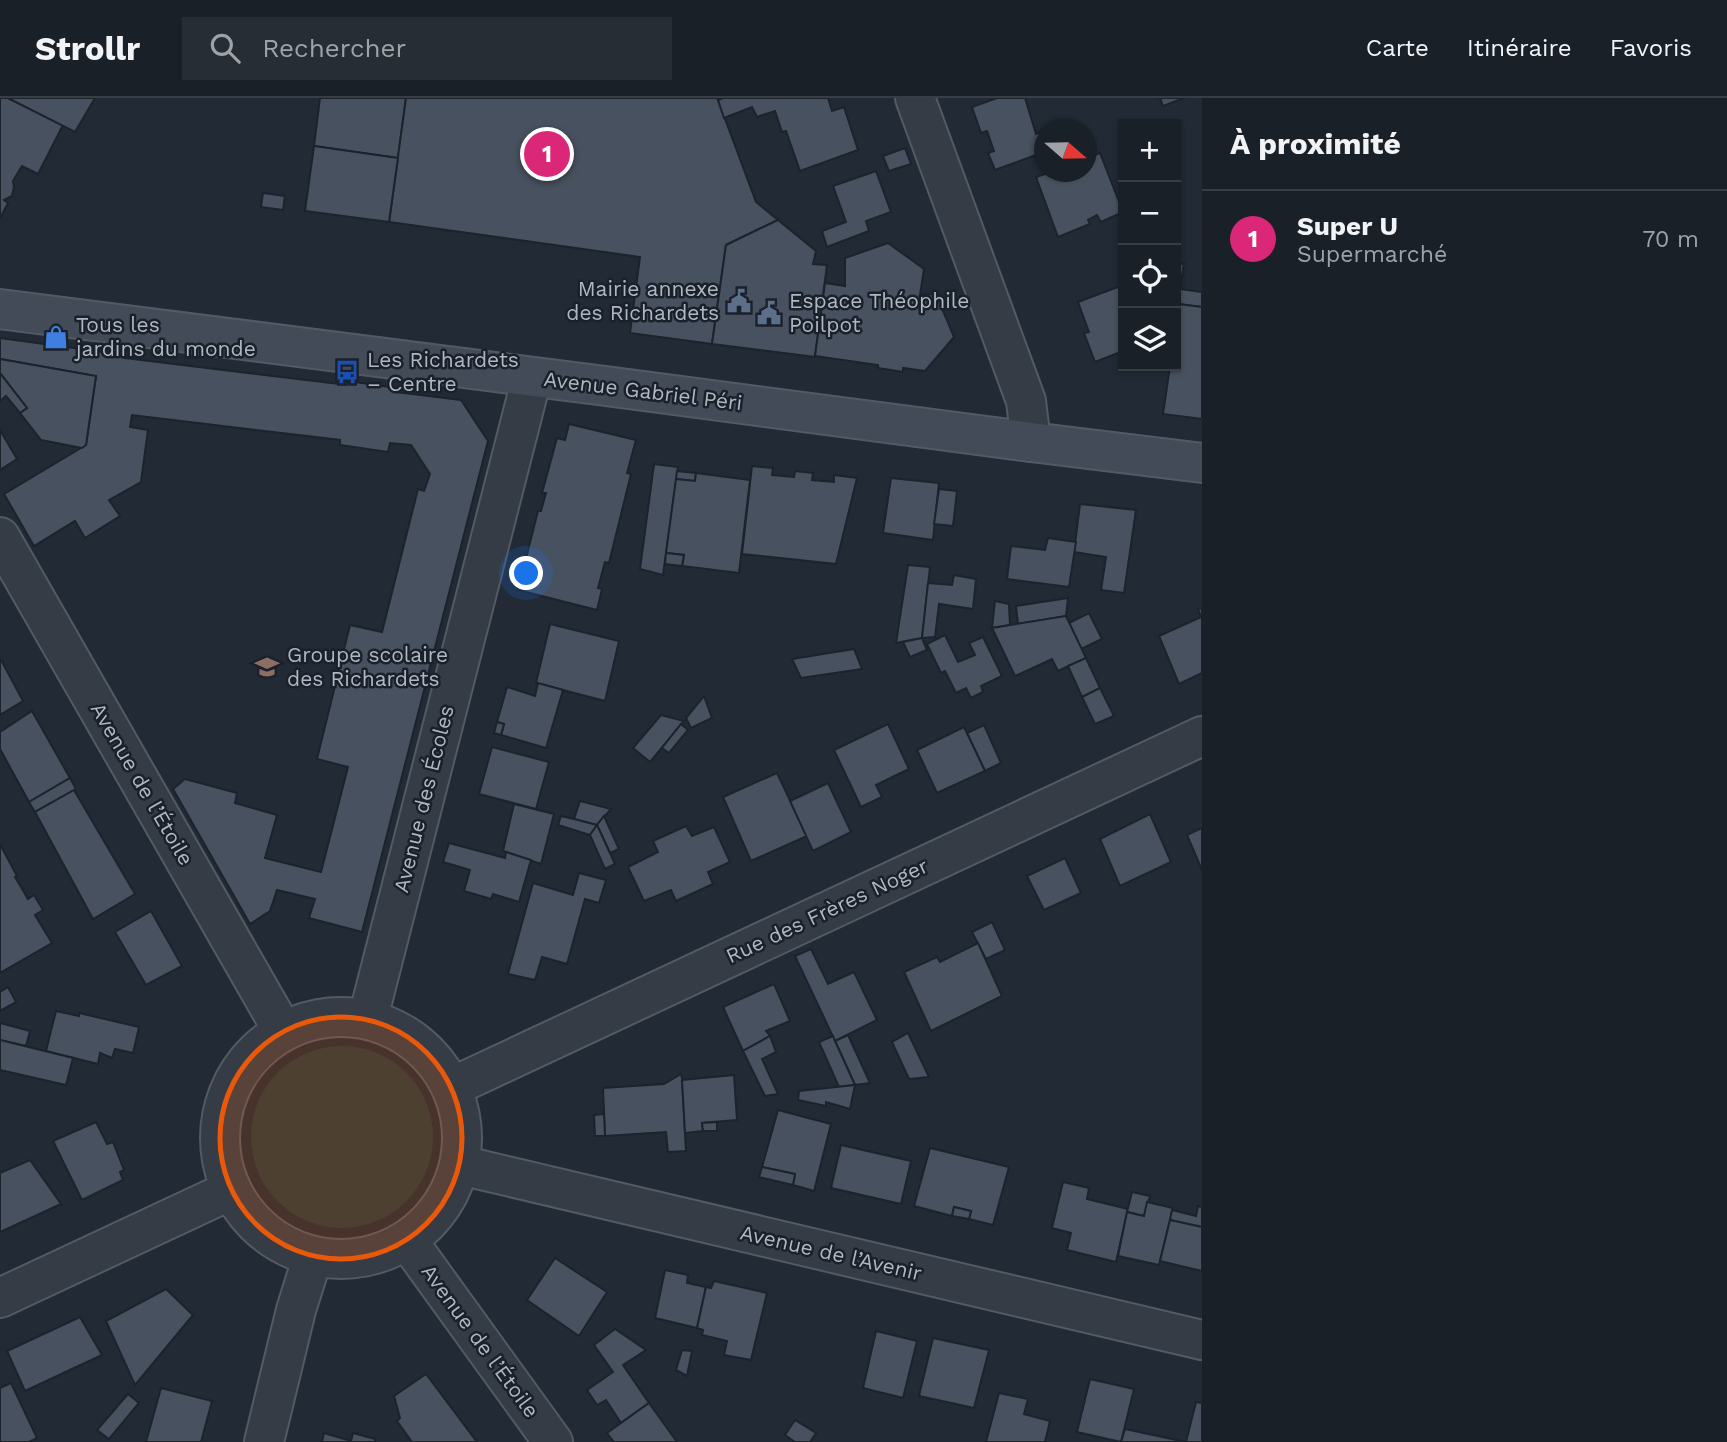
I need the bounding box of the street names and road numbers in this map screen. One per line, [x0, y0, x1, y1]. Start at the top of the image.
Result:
street label: Avenue Gabriel Péri [542, 366, 744, 415]
street label: Avenue de l’Étoile [86, 698, 199, 869]
street label: Avenue des Écoles [388, 703, 459, 895]
street label: Rue des Frères Noger [722, 853, 932, 968]
street label: Avenue de l’Avenir [738, 1219, 925, 1286]
street label: Avenue de l’Étoile [416, 1259, 544, 1422]

